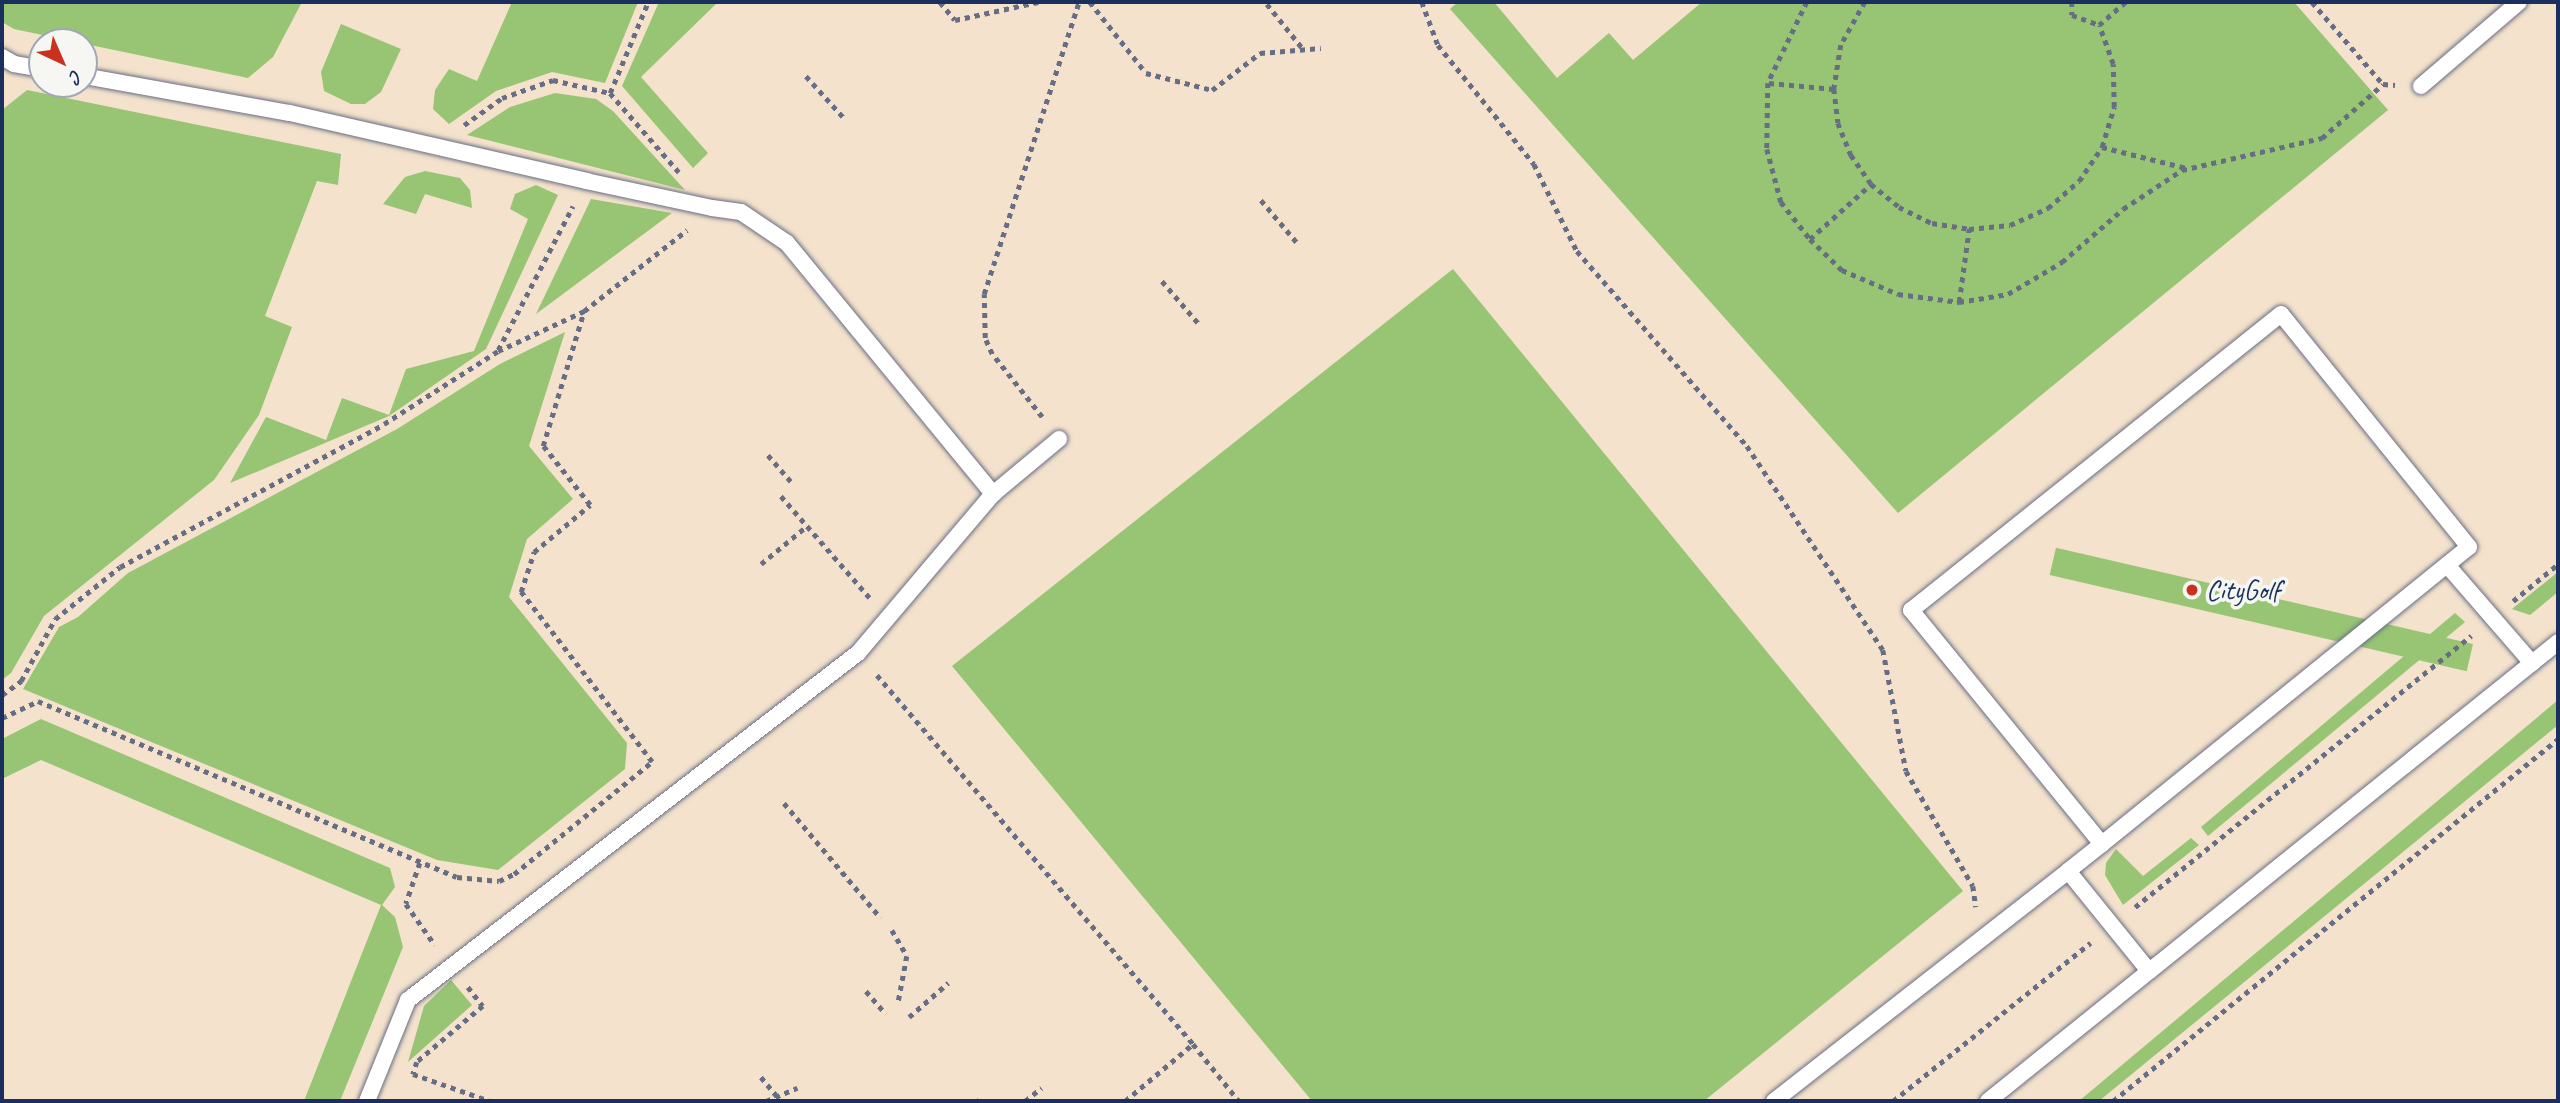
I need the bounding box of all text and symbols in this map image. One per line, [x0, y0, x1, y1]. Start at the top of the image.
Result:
north arrow [28, 28, 98, 98]
text: С [65, 65, 88, 89]
place label: CityGolf [2206, 573, 2280, 607]
marker: CityGolf [2184, 582, 2200, 598]

